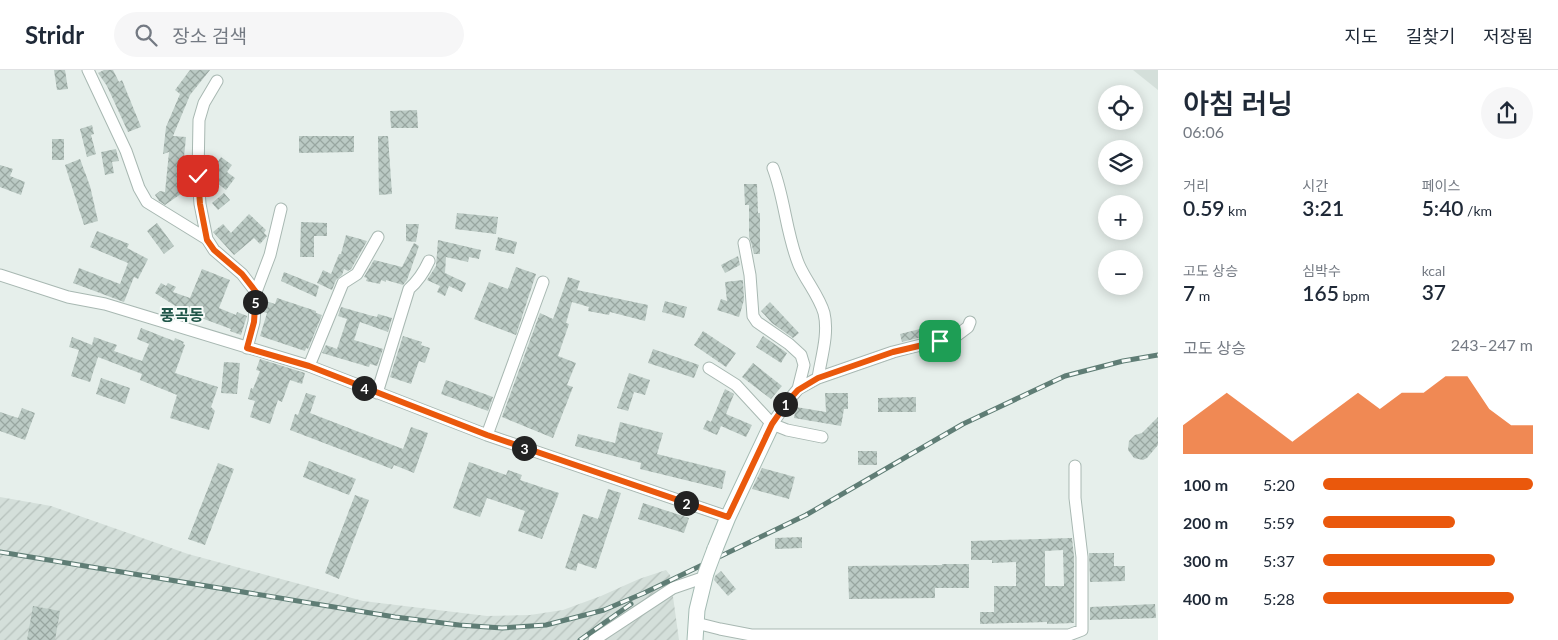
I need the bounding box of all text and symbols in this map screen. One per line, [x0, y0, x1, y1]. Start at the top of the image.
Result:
search box [114, 12, 464, 57]
text: Stridr [25, 20, 84, 49]
icon: search [132, 21, 160, 49]
text: 장소 검색 [172, 24, 247, 47]
text: 지도 [1345, 25, 1378, 47]
text: 길찾기 [1406, 25, 1455, 47]
text: 저장됨 [1483, 25, 1533, 47]
map controls [1098, 85, 1143, 295]
button: locate [1098, 85, 1143, 130]
text: 아침 러닝 [1183, 86, 1293, 120]
button: share [1481, 87, 1533, 139]
text: 06:06 [1183, 122, 1224, 141]
button: layers [1098, 140, 1143, 185]
pin [177, 155, 219, 197]
icon: check [184, 162, 212, 190]
text: 거리 [1183, 177, 1209, 194]
text: 시간 [1302, 177, 1328, 194]
text: 페이스 [1422, 177, 1460, 194]
button: + [1098, 195, 1143, 240]
text: 0.59 [1183, 195, 1225, 220]
text: 3:21 [1302, 195, 1344, 220]
text: 5:40 [1422, 195, 1464, 220]
text: km [1225, 202, 1247, 219]
text: /km [1464, 202, 1492, 219]
button: − [1098, 250, 1143, 295]
text: 고도 상승 [1183, 262, 1238, 279]
text: 심박수 [1302, 262, 1341, 279]
text: kcal [1422, 262, 1445, 279]
text: 37 [1422, 279, 1446, 304]
text: 7 [1183, 280, 1195, 305]
text: 165 [1302, 280, 1339, 305]
text: m [1195, 287, 1210, 304]
text: bpm [1339, 287, 1370, 304]
pin: 5 [242, 290, 268, 314]
text: 5 [251, 294, 260, 311]
district label: 풍곡동 [160, 305, 204, 324]
pin [919, 320, 961, 362]
icon: arrive [926, 327, 954, 355]
text: 243–247 m [1451, 335, 1533, 354]
text: 고도 상승 [1183, 338, 1246, 357]
pin: 4 [352, 376, 376, 400]
text: 4 [360, 380, 369, 397]
pin: 1 [772, 392, 798, 416]
text: 1 [781, 396, 790, 413]
pin: 3 [512, 436, 536, 460]
text: 3 [520, 440, 529, 457]
text: 100 m [1183, 475, 1228, 494]
text: 5:20 [1263, 475, 1295, 494]
pin: 2 [674, 490, 698, 516]
text: 2 [682, 495, 691, 512]
text: 200 m [1183, 513, 1228, 532]
text: 5:59 [1263, 513, 1295, 532]
text: 300 m [1183, 551, 1228, 570]
text: 5:37 [1263, 551, 1295, 570]
text: 400 m [1183, 589, 1228, 608]
text: 5:28 [1263, 589, 1295, 608]

